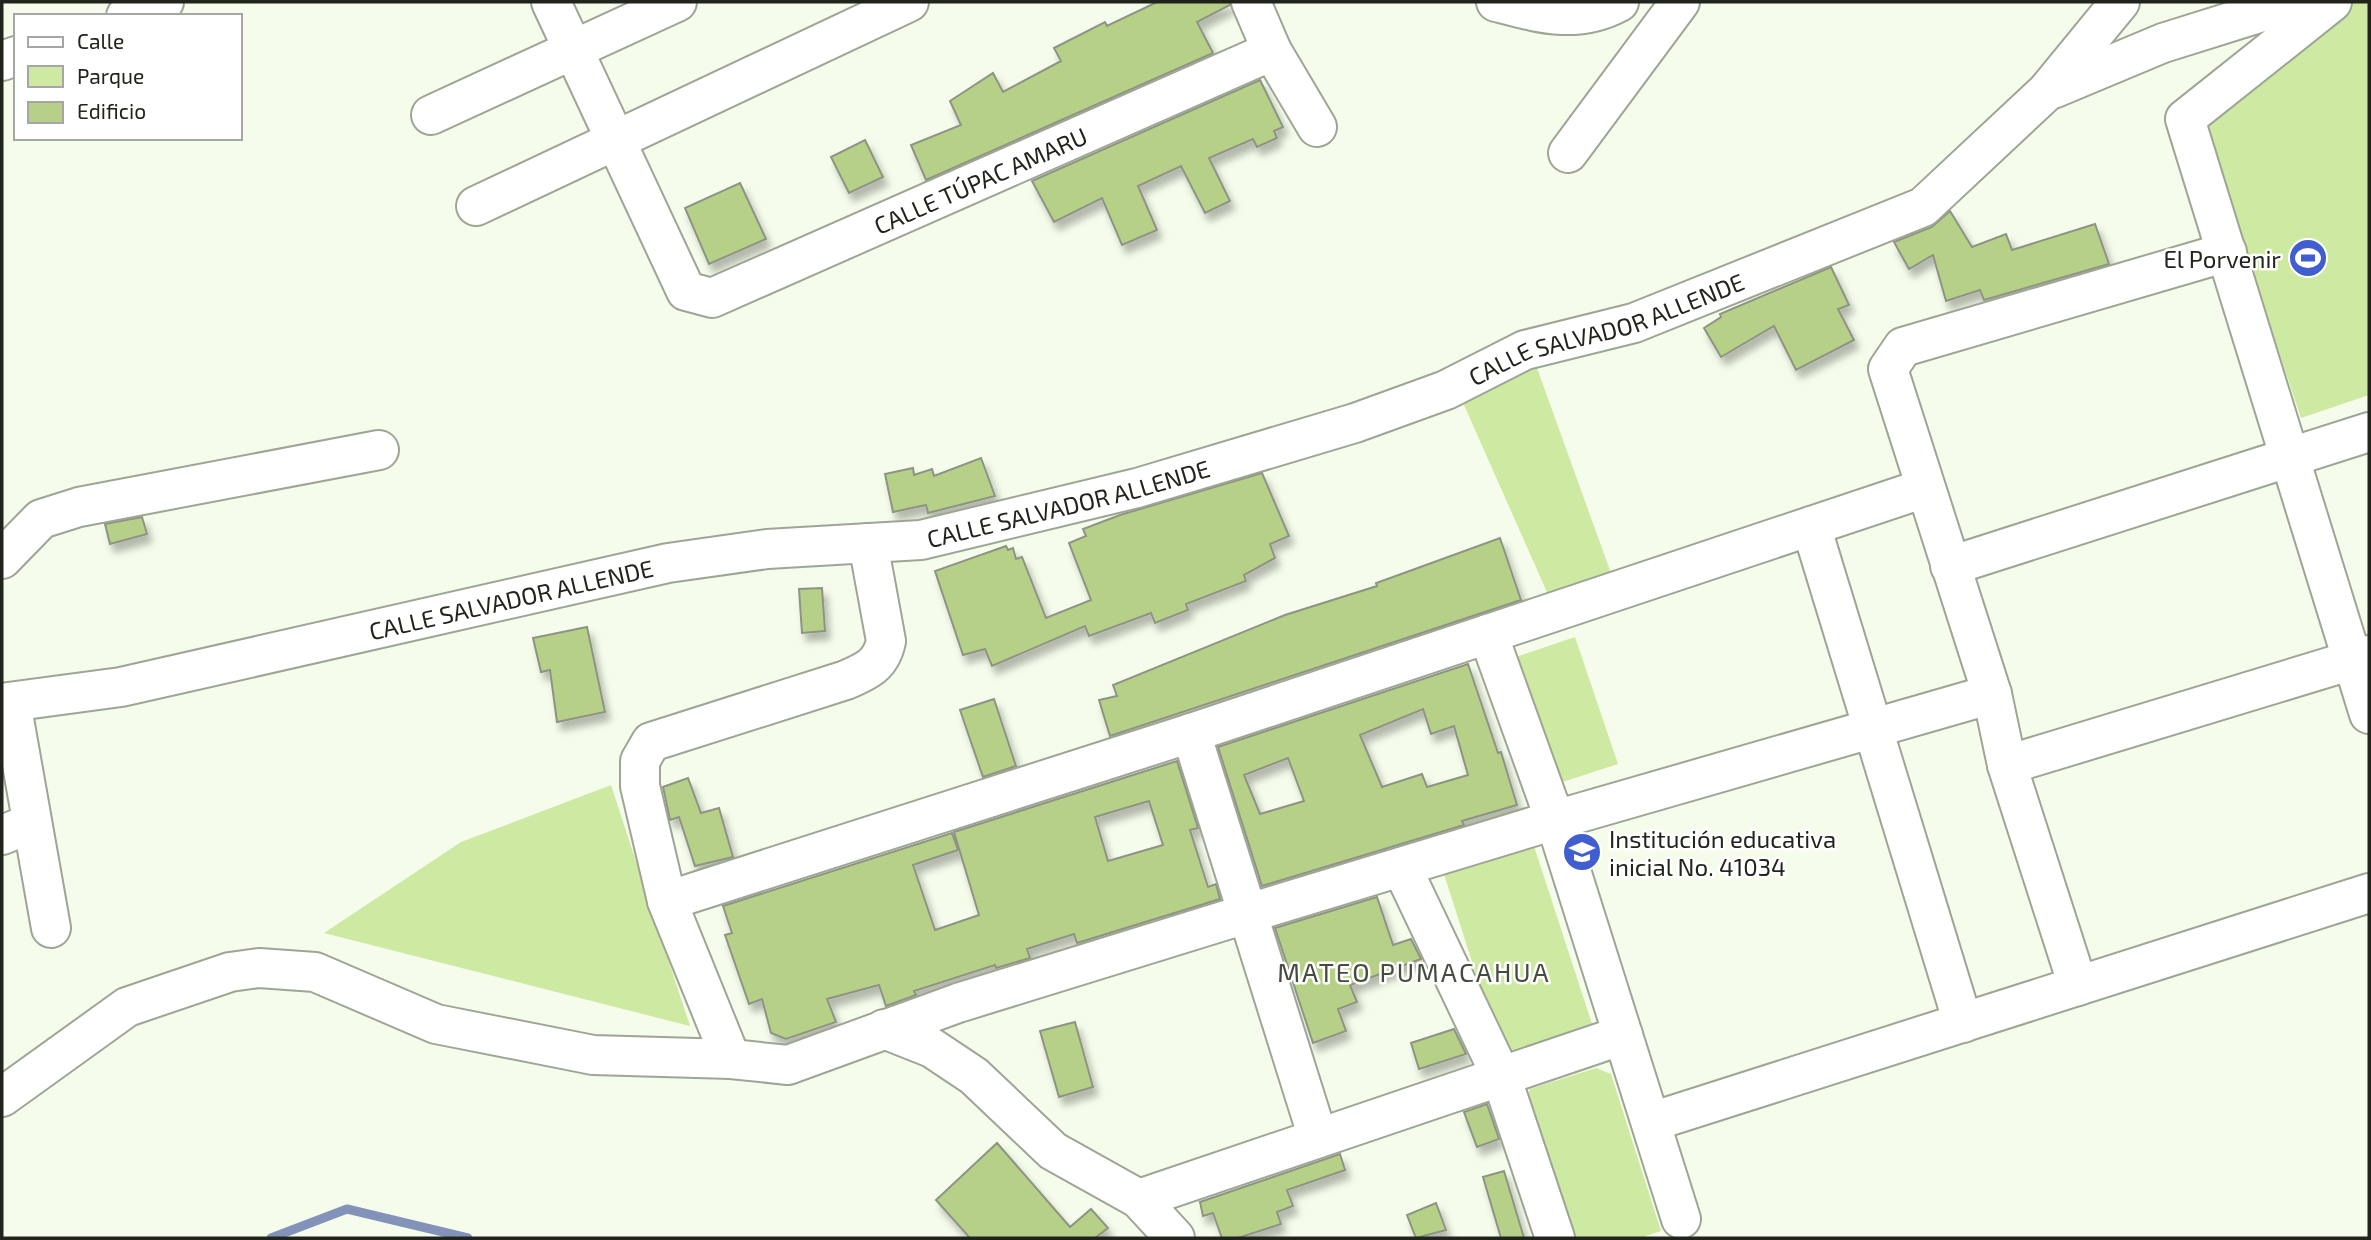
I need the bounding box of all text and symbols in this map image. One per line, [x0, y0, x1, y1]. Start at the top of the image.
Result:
legend [14, 14, 242, 140]
text: Calle [77, 28, 124, 53]
text: Parque [77, 63, 144, 88]
text: Edificio [77, 98, 146, 123]
street label: CALLE TÚPAC AMARU [869, 120, 1091, 239]
sports icon: El Porvenir [2287, 237, 2329, 279]
place label: El Porvenir [2163, 244, 2281, 273]
street label: CALLE SALVADOR ALLENDE [1464, 266, 1748, 391]
street label: CALLE SALVADOR ALLENDE [924, 453, 1213, 553]
street label: CALLE SALVADOR ALLENDE [366, 552, 656, 645]
place label: Institución educativa inicial No. 41034 [1609, 824, 1836, 881]
school or university icon: Institución educativa inicial No. 41034 [1561, 831, 1603, 873]
district label: MATEO PUMACAHUA [1277, 956, 1551, 987]

